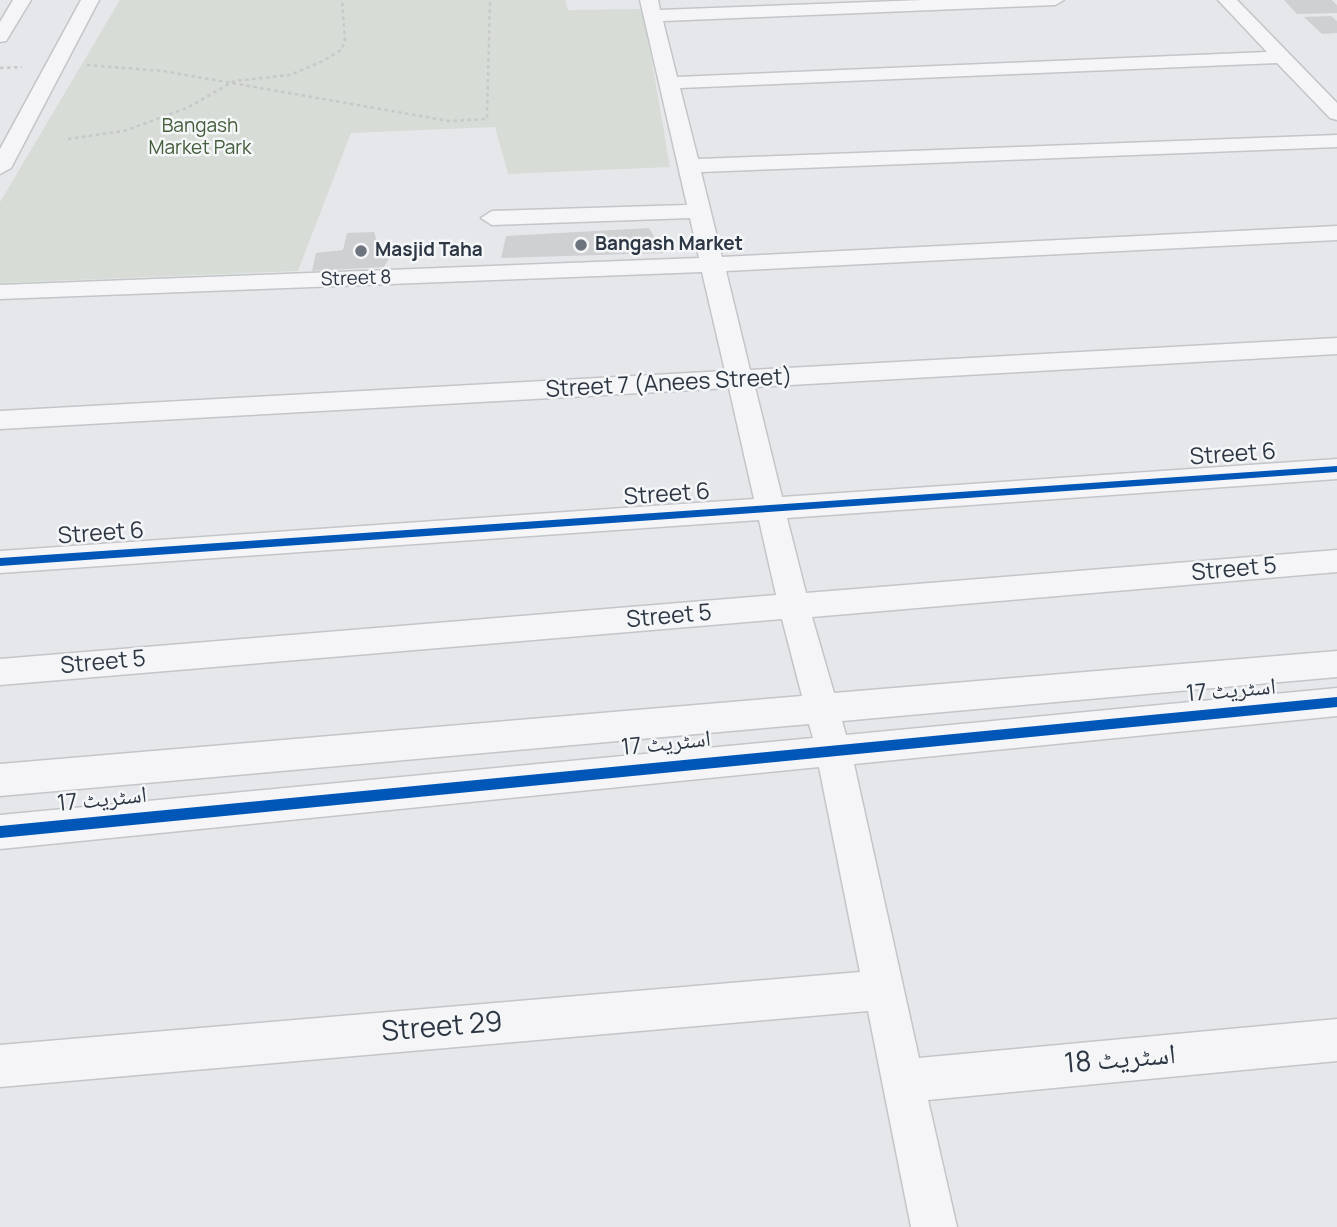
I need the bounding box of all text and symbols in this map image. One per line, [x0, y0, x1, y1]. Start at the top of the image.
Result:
park label: Bangash Market Park [149, 116, 251, 160]
place label: Bangash Market [595, 234, 743, 256]
marker: Bangash Market [573, 237, 589, 253]
place label: Masjid Taha [375, 240, 483, 262]
marker: Masjid Taha [353, 243, 369, 259]
street label: Street 8 [320, 266, 392, 292]
street label: Street 7 (Anees Street) [545, 364, 793, 404]
street label: Street 6 [1189, 438, 1277, 472]
street label: Street 6 [623, 478, 711, 512]
street label: Street 6 [57, 517, 145, 551]
street label: Street 5 [1190, 553, 1278, 587]
street label: Street 5 [625, 600, 713, 634]
street label: Street 5 [59, 646, 147, 680]
street label: اسٹریٹ 17 [1185, 673, 1277, 709]
street label: اسٹریٹ 17 [620, 726, 712, 762]
street label: اسٹریٹ 17 [56, 782, 148, 818]
street label: Street 29 [380, 1006, 504, 1050]
street label: اسٹریٹ 18 [1063, 1038, 1177, 1082]

